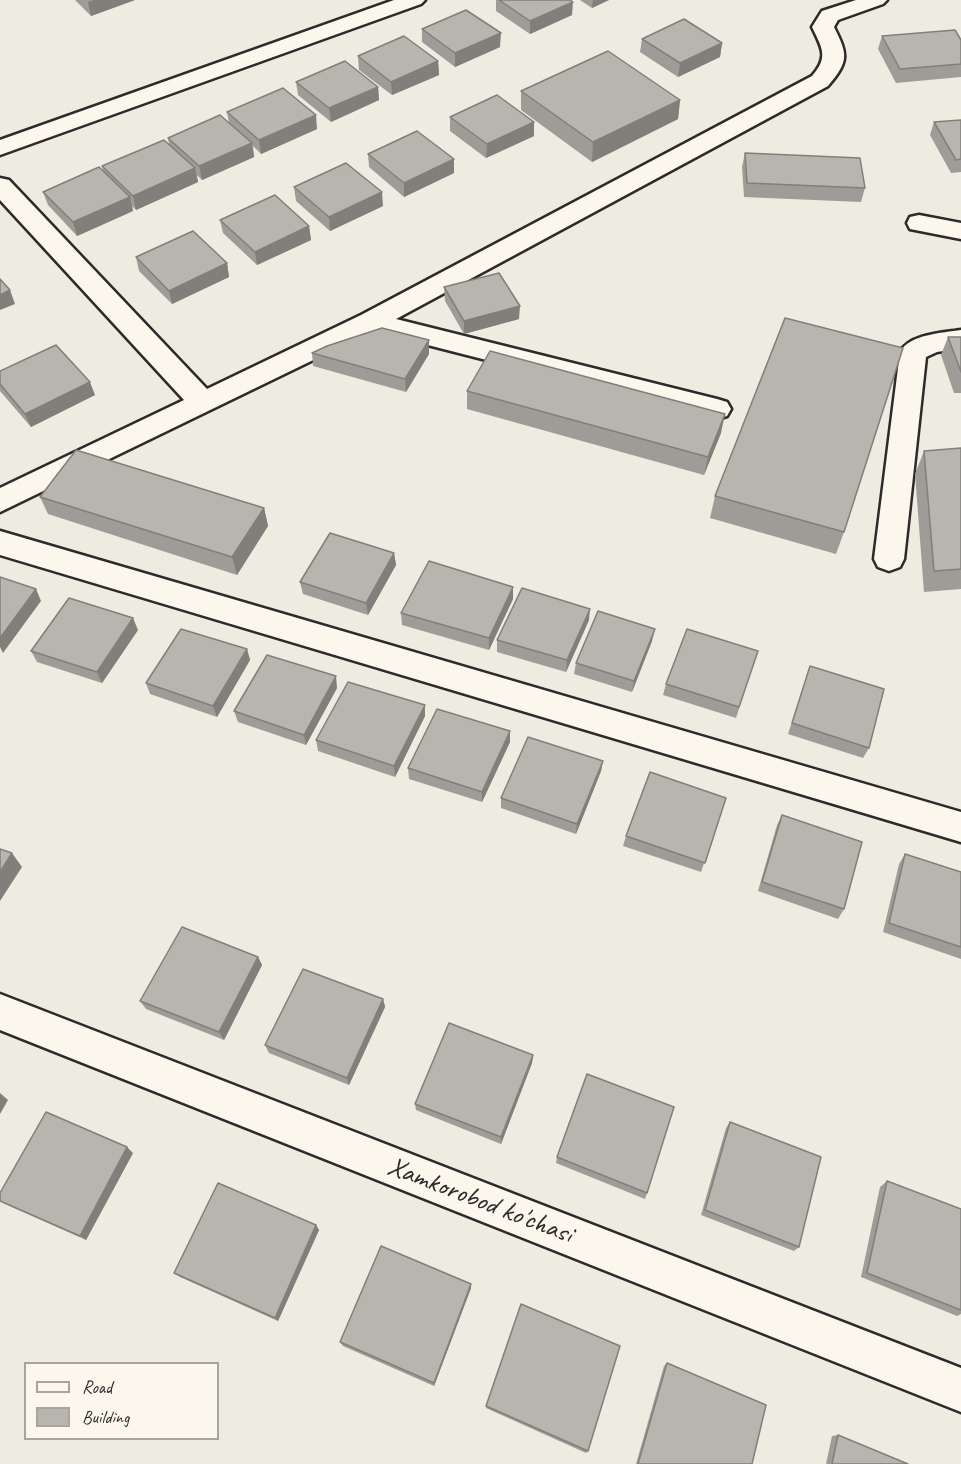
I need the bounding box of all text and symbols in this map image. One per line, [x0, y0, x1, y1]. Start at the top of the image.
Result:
street label: Xamkorobod ko'chasi [383, 1150, 577, 1252]
legend [24, 1362, 219, 1440]
text: Road [82, 1376, 112, 1398]
text: Building [82, 1406, 129, 1428]

